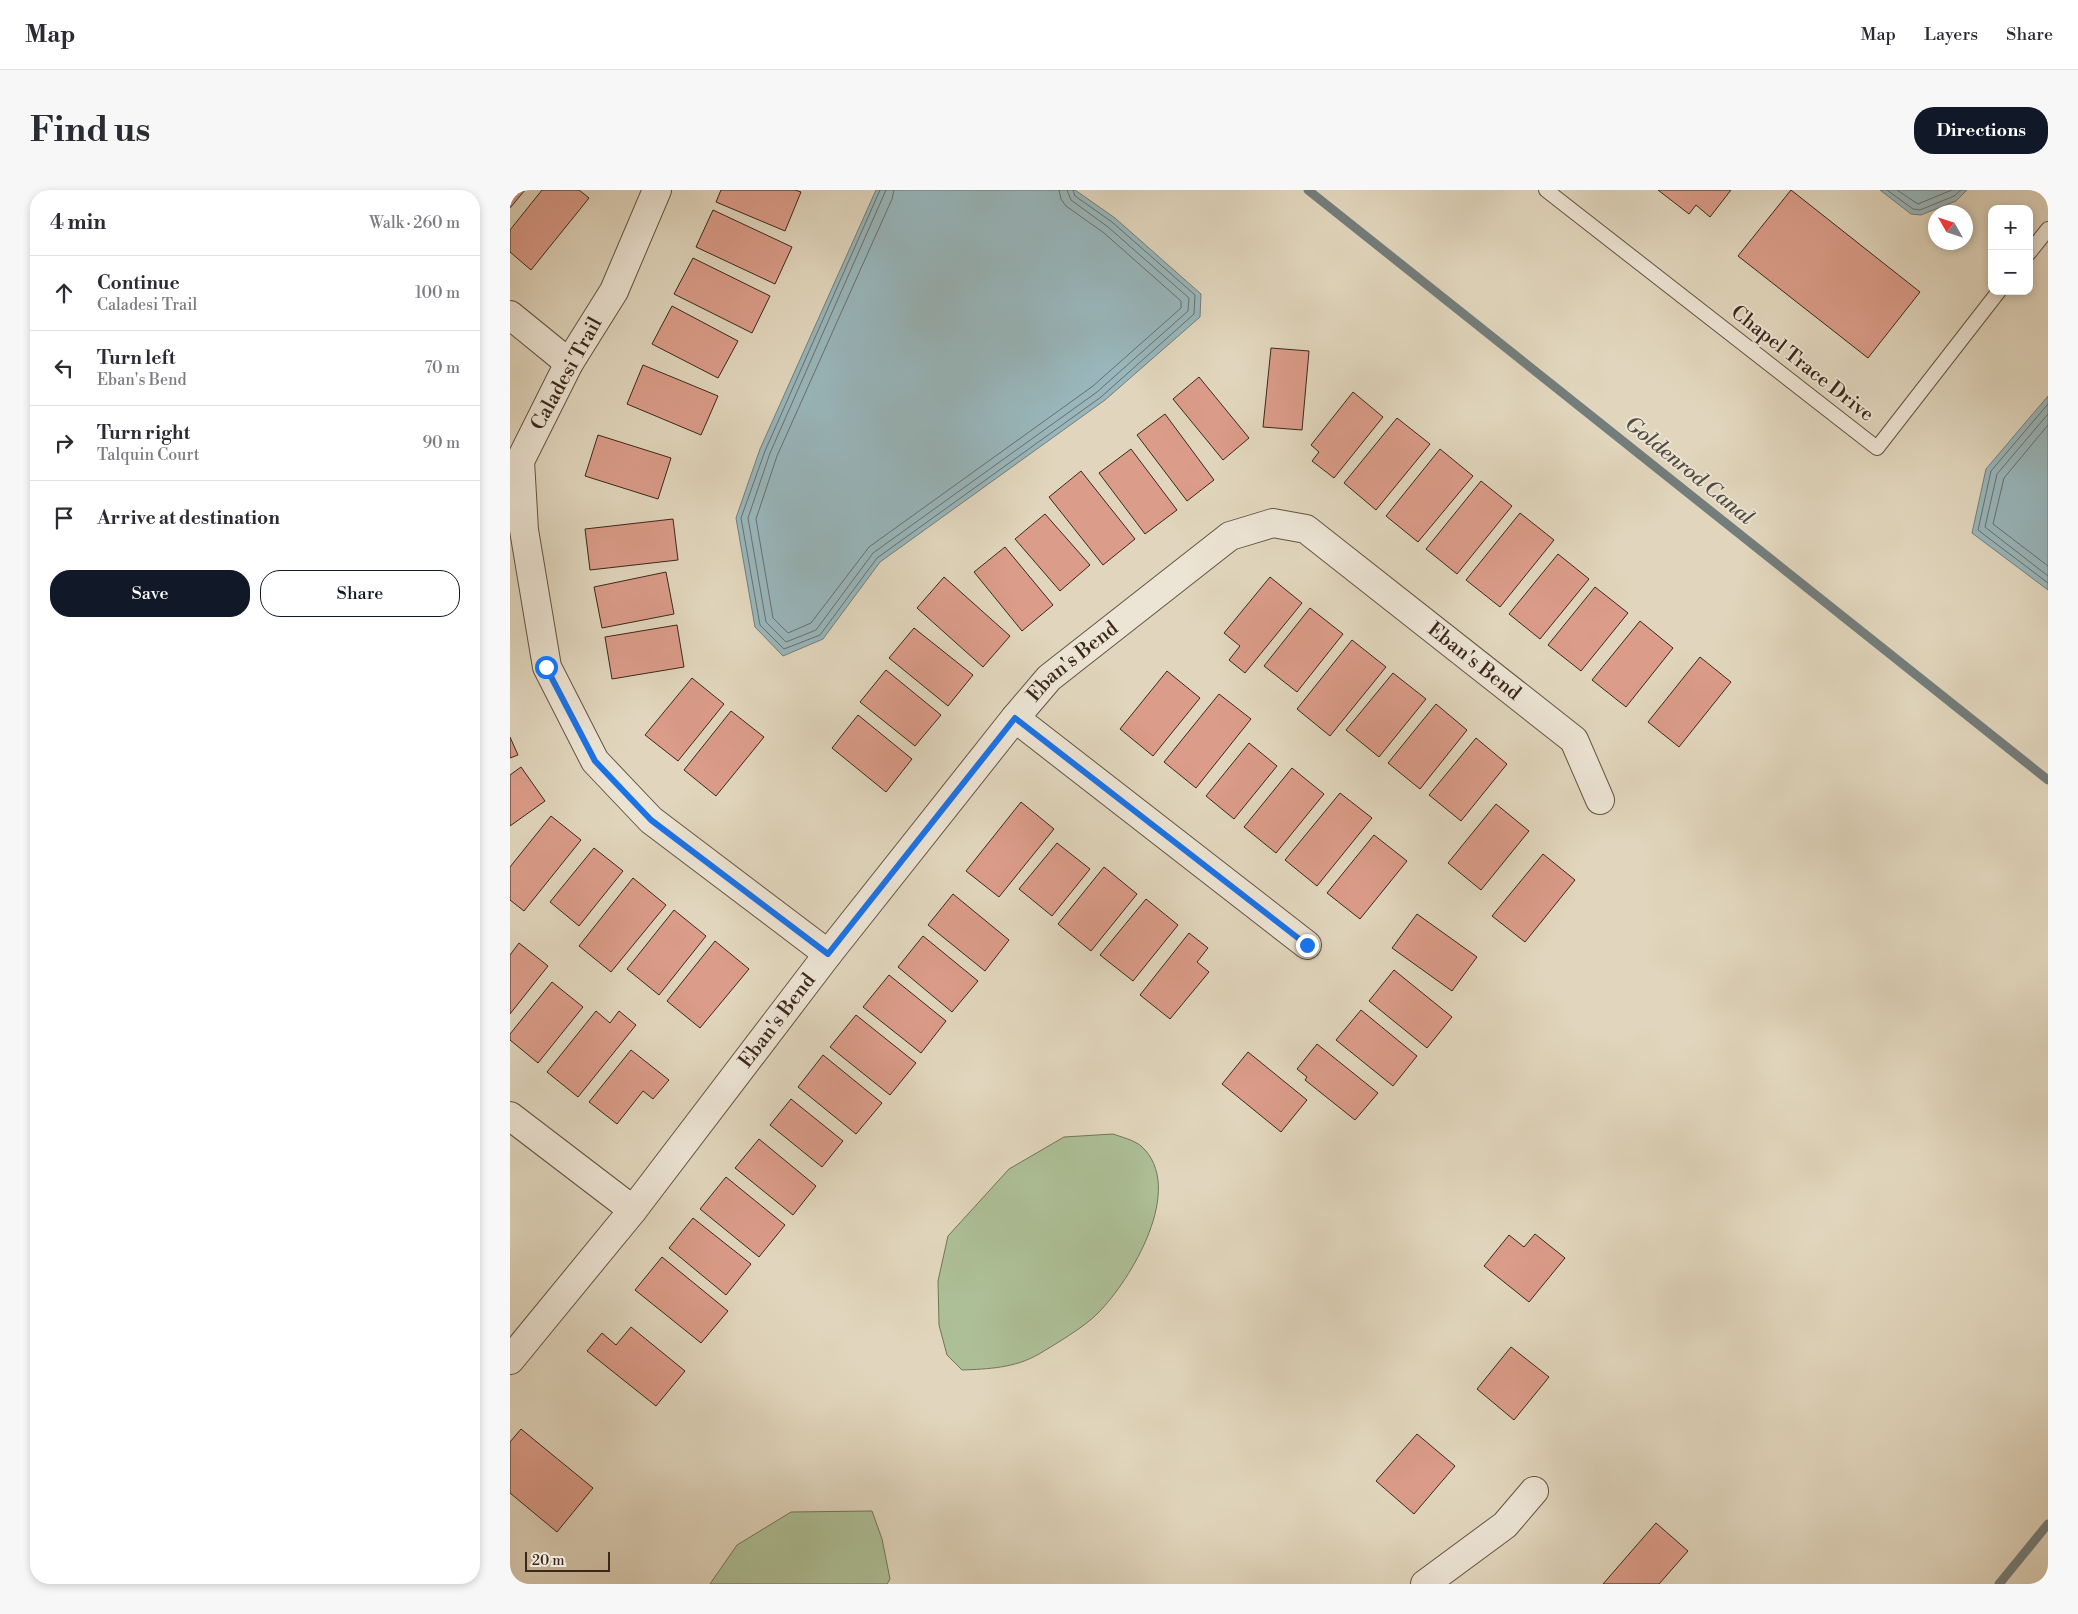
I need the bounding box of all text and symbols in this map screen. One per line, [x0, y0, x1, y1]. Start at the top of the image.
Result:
text: Map [25, 20, 75, 50]
text: Map [1861, 23, 1896, 46]
text: Layers [1924, 23, 1978, 46]
text: Share [2006, 23, 2053, 46]
button: Directions [1914, 107, 2048, 154]
text: Find us [30, 109, 150, 152]
north arrow [1928, 205, 1973, 250]
map controls [1988, 205, 2033, 295]
button: + [1988, 205, 2033, 250]
text: 4 min [50, 210, 106, 236]
text: Walk · 260 m [369, 213, 460, 233]
button: − [1988, 250, 2033, 295]
text: Continue [97, 271, 180, 295]
icon: ahead [50, 279, 78, 307]
text: 100 m [415, 283, 460, 303]
text: Caladesi Trail [97, 295, 197, 315]
street label: Chapel Trace Drive [1726, 300, 1878, 428]
street label: Caladesi Trail [526, 313, 608, 435]
text: Turn left [97, 346, 176, 370]
icon: left [50, 354, 78, 382]
text: 70 m [424, 358, 460, 378]
text: Eban's Bend [97, 370, 187, 390]
water label: Goldenrod Canal [1619, 411, 1759, 531]
text: Turn right [97, 421, 190, 445]
icon: right [50, 429, 78, 457]
text: 90 m [422, 433, 460, 453]
text: Talquin Court [97, 445, 199, 465]
icon: arrive [50, 504, 78, 532]
text: Arrive at destination [97, 506, 280, 530]
button: Save [50, 570, 250, 617]
button: Share [260, 570, 460, 617]
street label: Eban's Bend [1022, 616, 1124, 707]
street label: Eban's Bend [1422, 617, 1526, 706]
route start [535, 656, 558, 679]
route end [1296, 934, 1319, 957]
street label: Eban's Bend [733, 968, 822, 1073]
scale bar [525, 1549, 610, 1572]
text: 20 m [532, 1552, 564, 1570]

